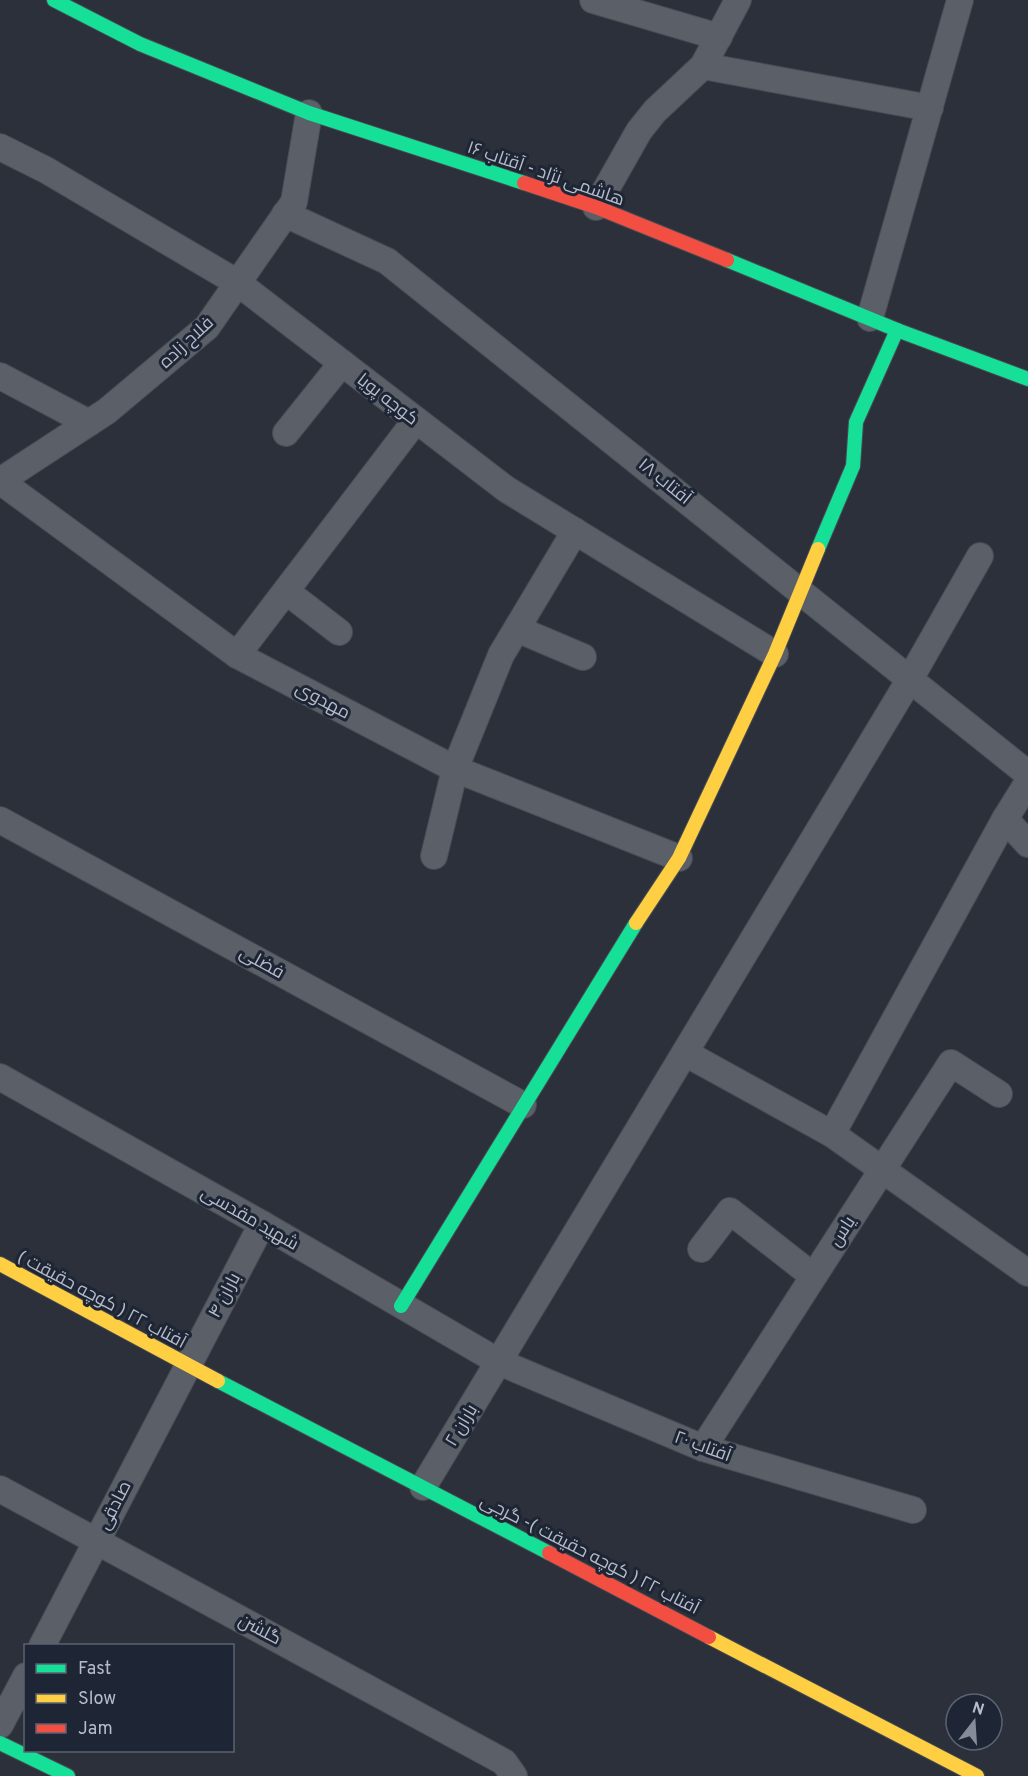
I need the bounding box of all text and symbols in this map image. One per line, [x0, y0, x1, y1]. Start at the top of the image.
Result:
street label: هاشمی نژاد - آقتاب ۱۶ [464, 137, 627, 212]
street label: فلاح زاده [155, 312, 219, 374]
street label: کوچه پویا [352, 369, 422, 431]
street label: آفتاب ۱۸ [633, 454, 695, 511]
street label: مهدوی [291, 677, 354, 725]
street label: فضلی [235, 942, 288, 985]
street label: شهید مقدسی [196, 1182, 302, 1257]
street label: یاس [825, 1212, 862, 1251]
street label: آفتاب ۲۲ ( کوچه حقیقت ) [13, 1246, 190, 1355]
street label: باران ۴ [204, 1269, 247, 1322]
street label: باران ۲ [441, 1400, 484, 1451]
street label: آفتاب ۲۰ [671, 1427, 734, 1468]
street label: صادقی [93, 1477, 137, 1534]
street label: آفتاب ۲۲ ( کوچه حقیقت )- گرجی [476, 1490, 703, 1621]
street label: گلشن [234, 1610, 285, 1651]
legend [24, 1644, 234, 1752]
text: Fast [78, 1658, 111, 1681]
text: Slow [78, 1688, 116, 1711]
north arrow [944, 1692, 1004, 1752]
text: N [969, 1698, 986, 1721]
text: Jam [78, 1718, 113, 1741]

